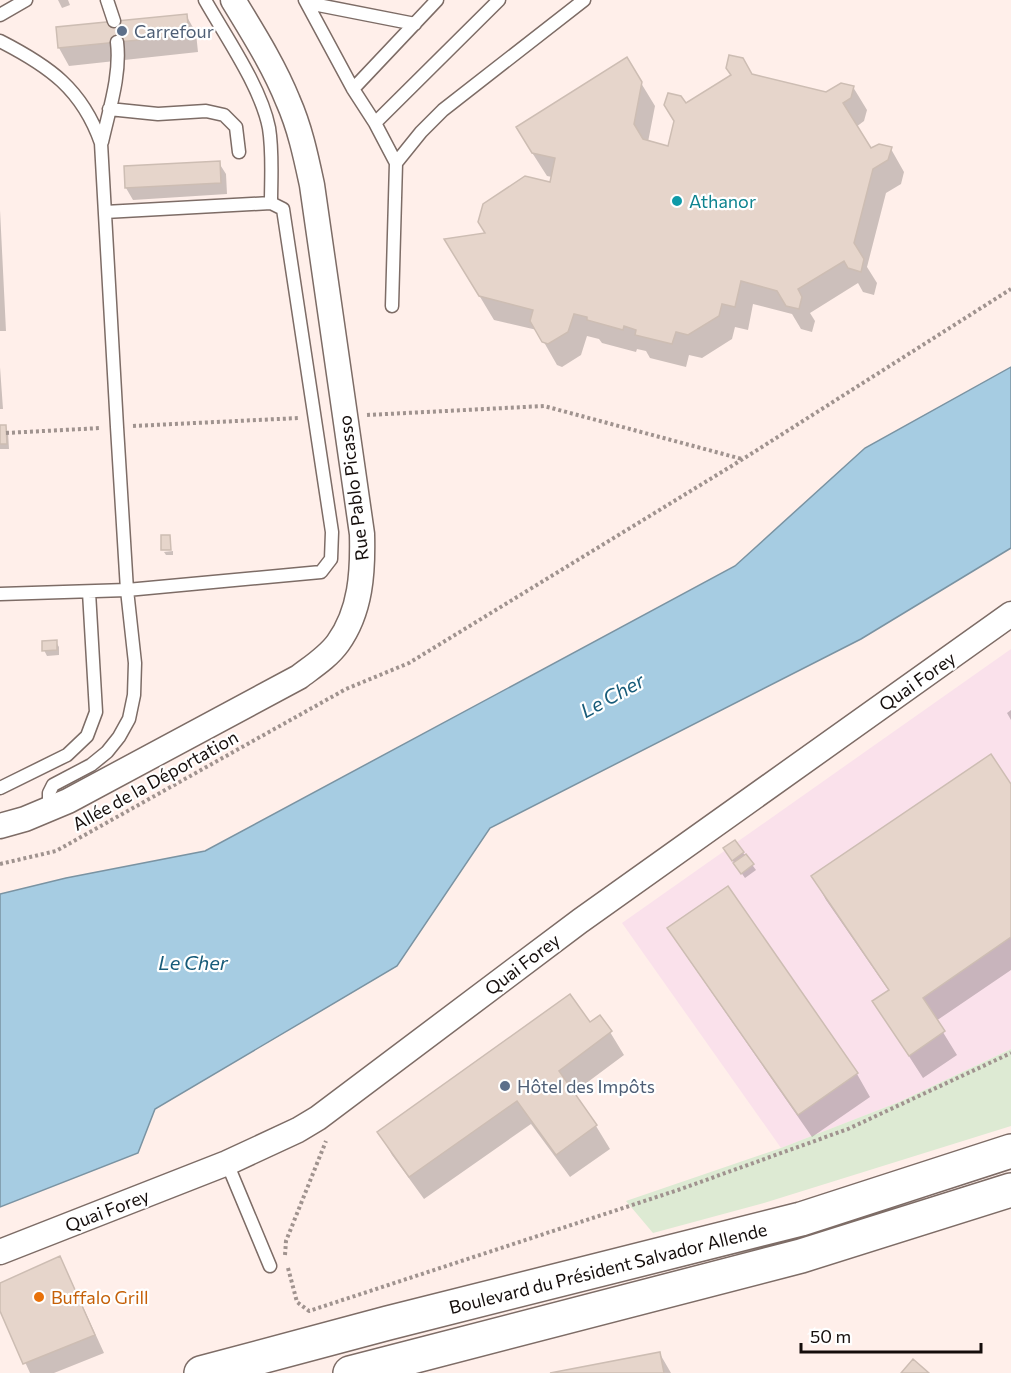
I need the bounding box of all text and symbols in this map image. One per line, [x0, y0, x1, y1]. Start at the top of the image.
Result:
place label: Carrefour [134, 20, 214, 42]
marker: Carrefour [115, 24, 129, 38]
place label: Athanor [689, 190, 756, 212]
marker: Athanor [670, 194, 684, 208]
street label: Rue Pablo Picasso [333, 414, 373, 562]
street label: Quai Forey [874, 647, 960, 715]
water label: Le Cher [576, 667, 649, 722]
street label: Allée de la Déportation [68, 725, 242, 835]
street label: Quai Forey [480, 929, 564, 999]
water label: Le Cher [158, 950, 229, 974]
place label: Hôtel des Impôts [517, 1075, 655, 1097]
marker: Hôtel des Impôts [498, 1079, 512, 1093]
street label: Quai Forey [62, 1184, 152, 1236]
street label: Boulevard du Président Salvador Allende [447, 1218, 769, 1318]
place label: Buffalo Grill [51, 1286, 149, 1308]
marker: Buffalo Grill [32, 1290, 46, 1304]
scale bar [801, 1316, 981, 1354]
text: 50 m [810, 1325, 851, 1347]

